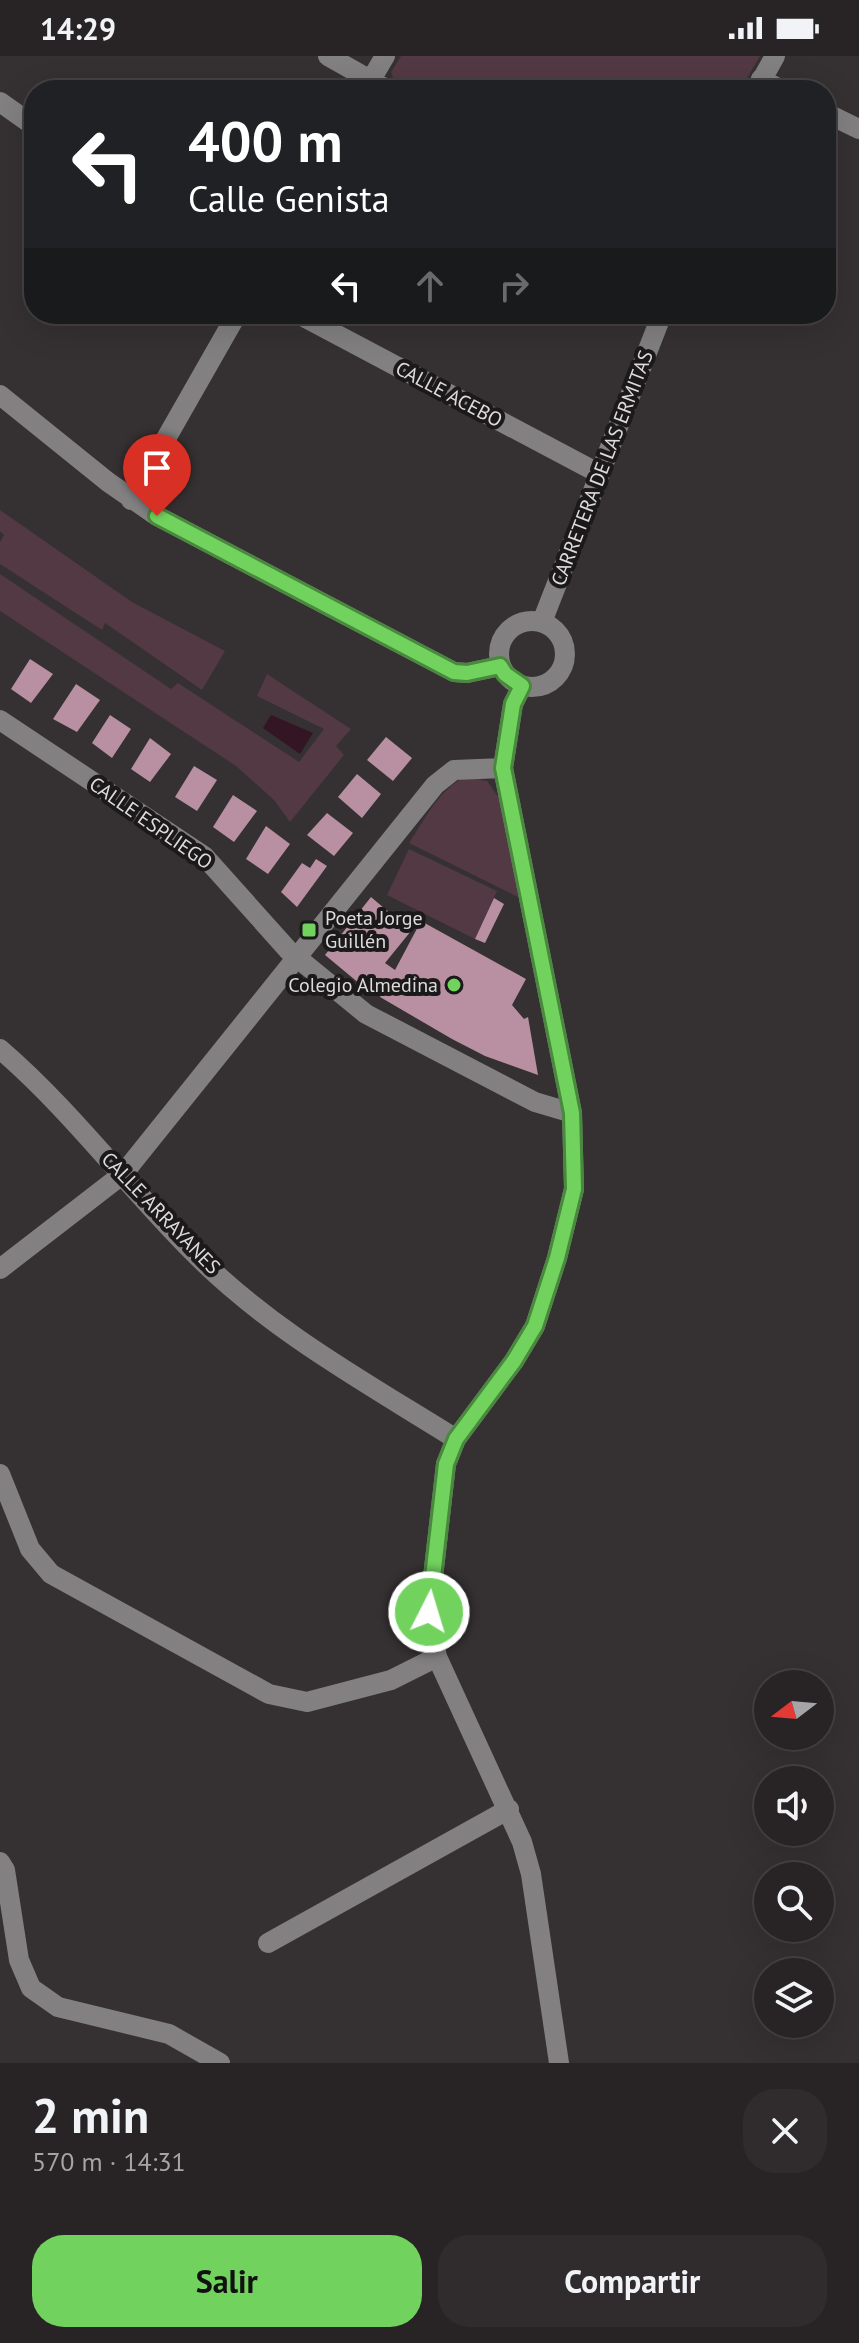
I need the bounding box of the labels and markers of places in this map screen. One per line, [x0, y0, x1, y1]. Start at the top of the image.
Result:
pin [123, 434, 191, 516]
place label: Poeta Jorge Guillén [325, 905, 423, 954]
marker: Poeta Jorge Guillén [300, 921, 318, 939]
place label: Colegio Almedina [288, 972, 438, 998]
marker: Colegio Almedina [445, 976, 463, 994]

